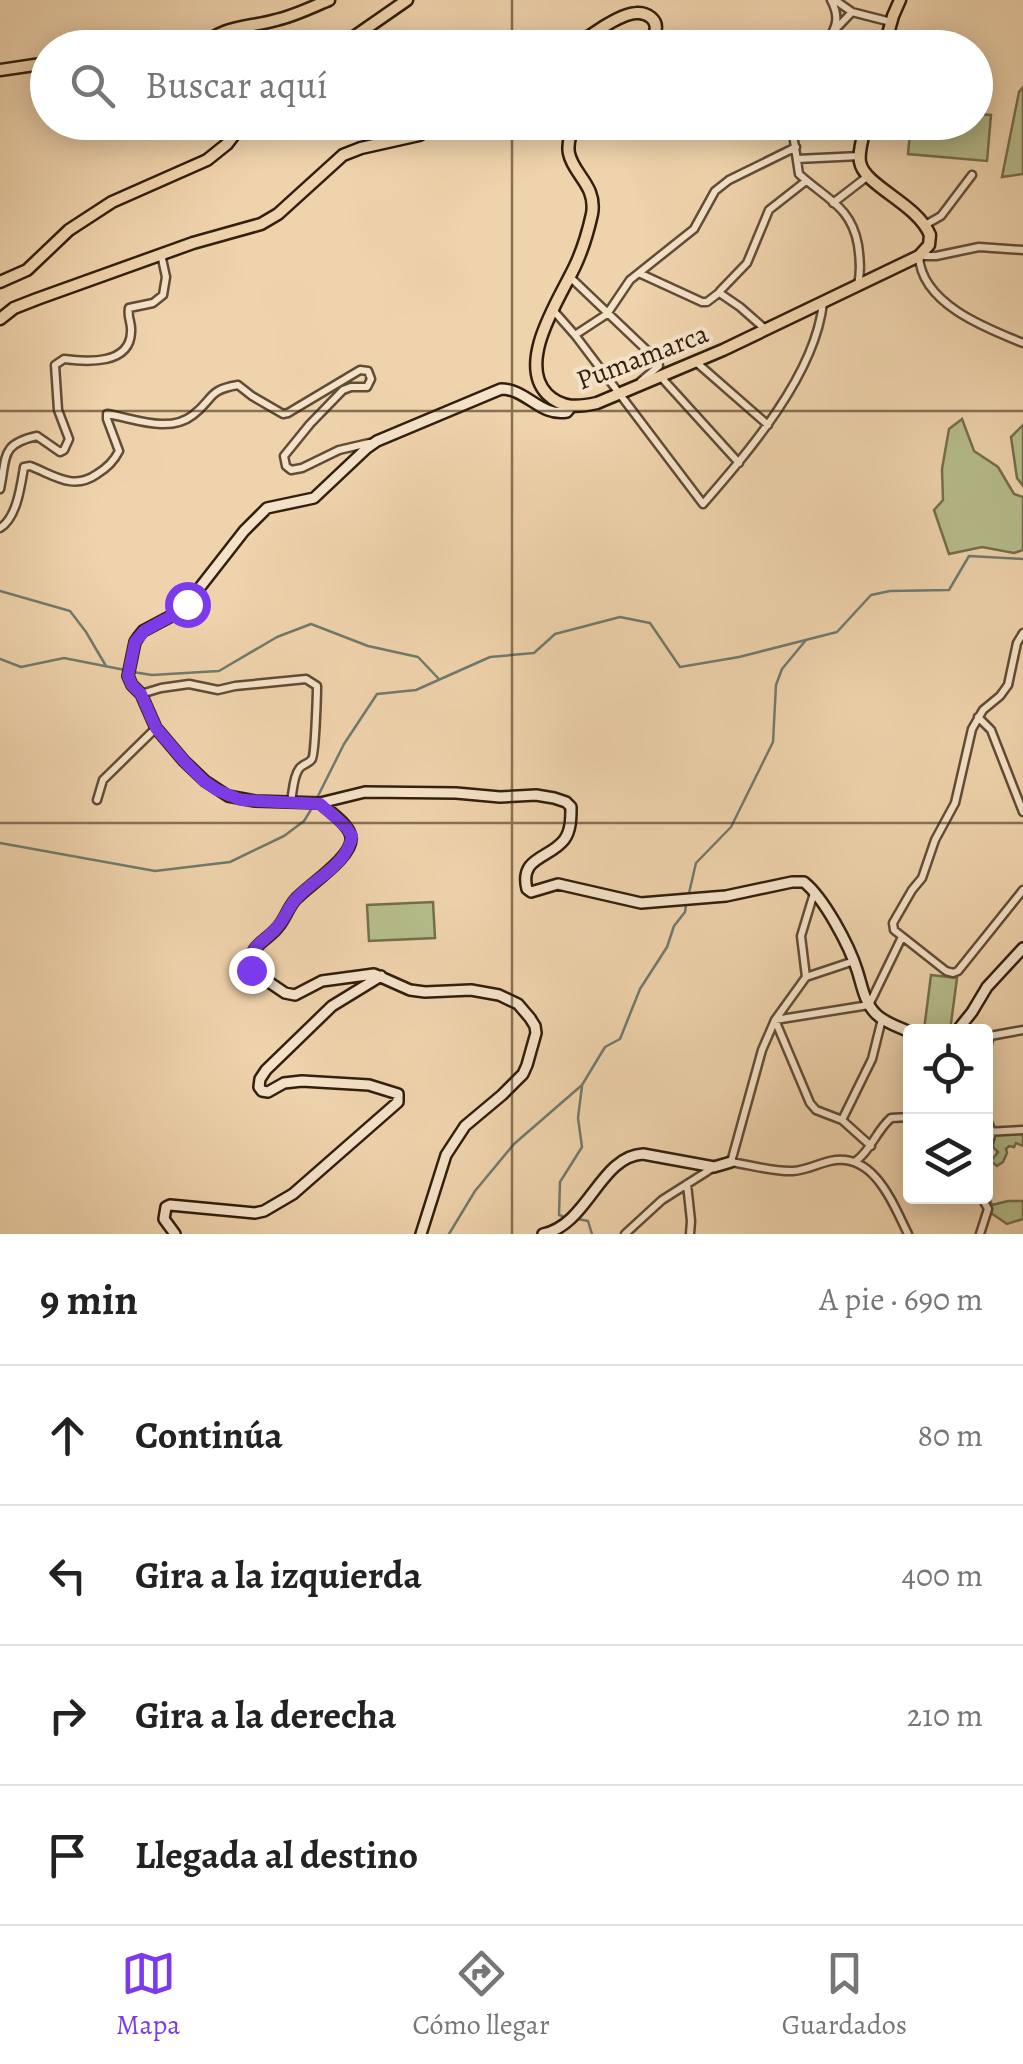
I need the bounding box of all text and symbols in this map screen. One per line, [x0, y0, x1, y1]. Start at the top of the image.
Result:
search box [30, 30, 993, 140]
icon: search [65, 58, 120, 113]
text: Buscar aquí [145, 59, 328, 111]
street label: Pumamarca [571, 314, 714, 399]
route start [165, 582, 211, 628]
route end [229, 948, 275, 994]
map controls [903, 1024, 993, 1204]
button: locate [903, 1024, 993, 1114]
button: layers [903, 1114, 993, 1204]
text: 9 min [40, 1271, 138, 1328]
text: A pie · 690 m [819, 1277, 983, 1321]
icon: ahead [40, 1408, 95, 1463]
text: Continúa [135, 1409, 283, 1461]
text: 80 m [917, 1413, 983, 1457]
icon: left [40, 1548, 95, 1603]
text: Gira a la izquierda [135, 1549, 422, 1601]
text: 400 m [901, 1553, 983, 1597]
icon: right [40, 1688, 95, 1743]
text: Gira a la derecha [135, 1689, 396, 1741]
text: 210 m [907, 1693, 983, 1737]
icon: arrive [40, 1828, 95, 1883]
text: Llegada al destino [135, 1829, 418, 1881]
tab: Mapa [116, 1946, 180, 2044]
tab: Cómo llegar [413, 1946, 550, 2044]
tab: Guardados [782, 1946, 907, 2044]

